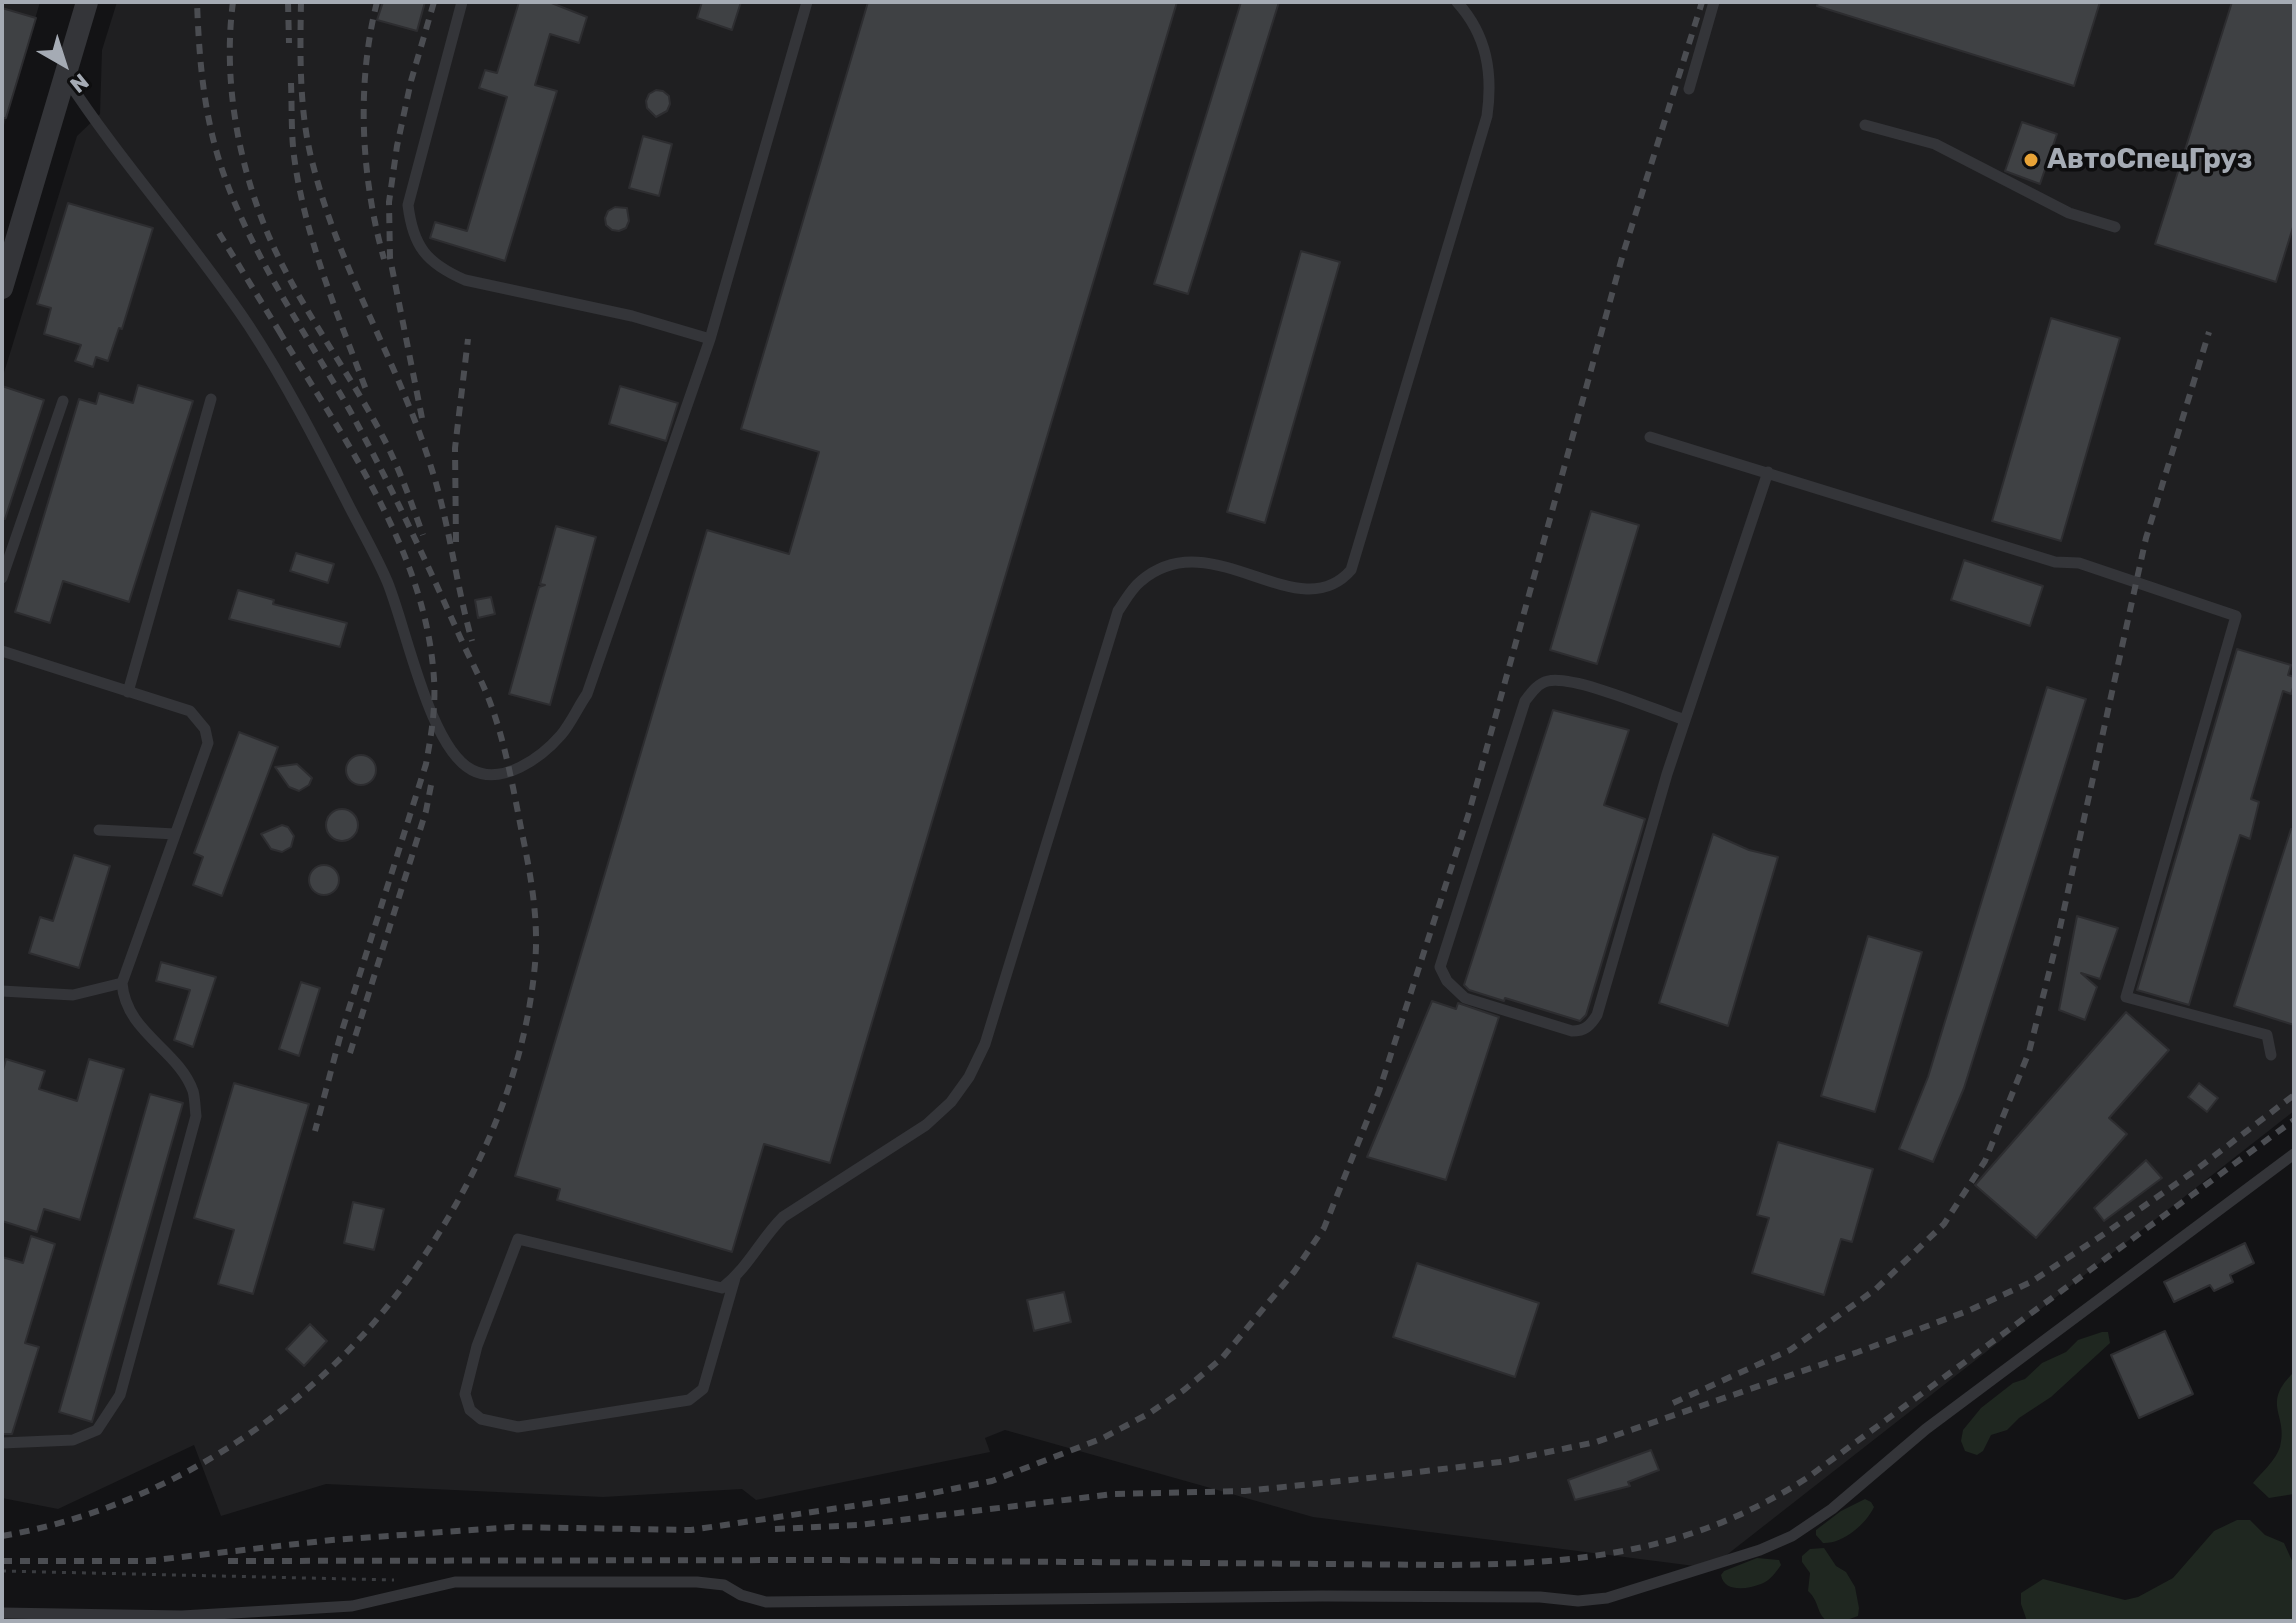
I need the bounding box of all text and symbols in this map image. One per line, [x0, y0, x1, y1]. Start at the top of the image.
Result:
north arrow [24, 24, 104, 104]
text: N [65, 68, 94, 99]
place label: АвтоСпецГруз [2047, 143, 2252, 177]
marker: АвтоСпецГруз [2022, 151, 2040, 169]

